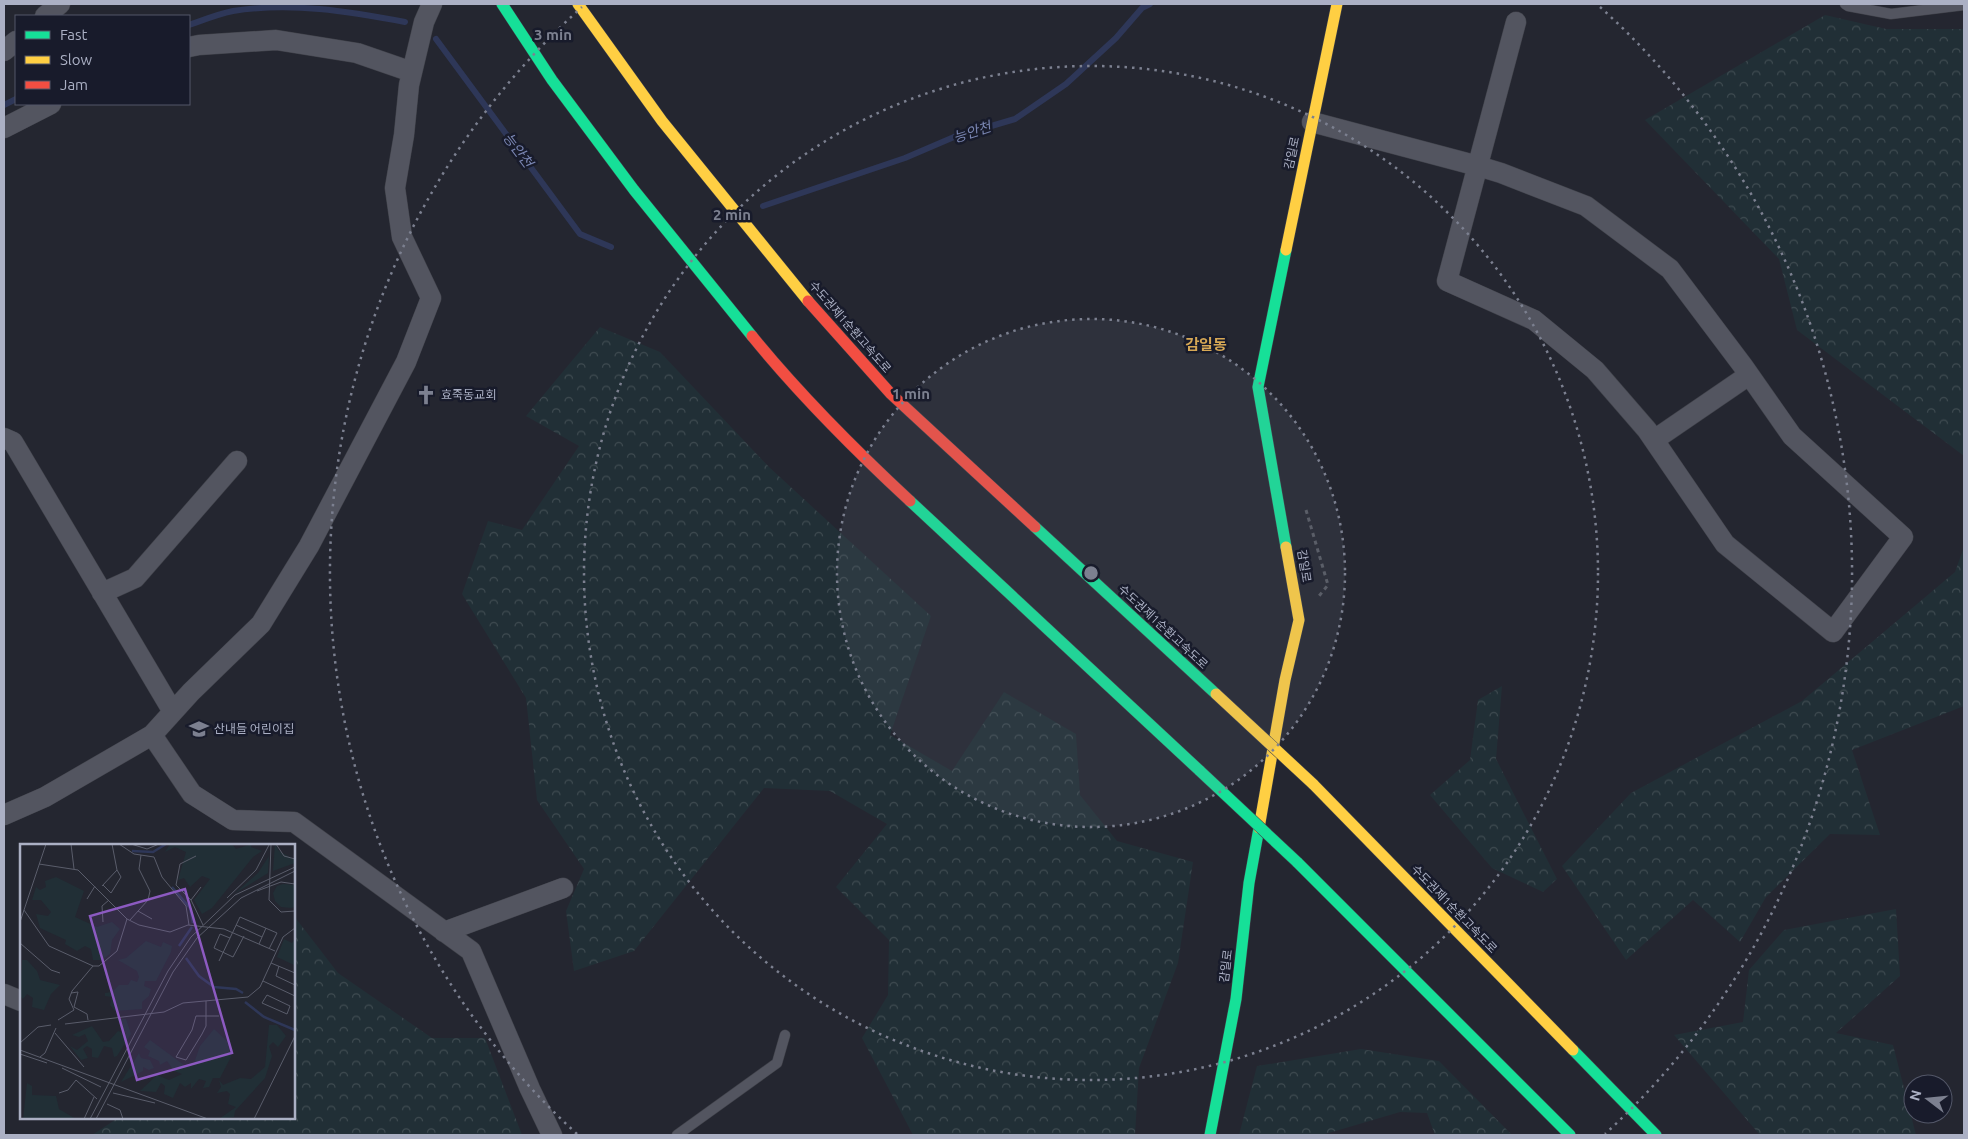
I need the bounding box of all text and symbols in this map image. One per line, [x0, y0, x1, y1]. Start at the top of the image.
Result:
legend [15, 15, 190, 105]
text: Fast [60, 26, 88, 43]
text: 3 min [534, 26, 572, 43]
text: Slow [60, 51, 93, 68]
text: Jam [60, 76, 88, 93]
water label: 능안천 [951, 118, 994, 146]
water label: 능안천 [500, 130, 537, 171]
street label: 감일로 [1282, 135, 1301, 170]
text: 2 min [713, 206, 751, 223]
street label: 수도권제1순환고속도로 [807, 278, 894, 375]
district label: 감일동 [1185, 336, 1227, 353]
church icon: 효죽동교회 [415, 384, 437, 406]
text: 1 min [892, 385, 930, 402]
place label: 효죽동교회 [441, 388, 496, 401]
street label: 감일로 [1295, 549, 1314, 583]
centre of rings [1082, 564, 1100, 582]
street label: 수도권제1순환고속도로 [1116, 582, 1211, 671]
school or university icon: 산내들 어린이집 [188, 718, 210, 740]
place label: 산내들 어린이집 [214, 722, 294, 735]
inset map [20, 844, 295, 1119]
street label: 수도권제1순환고속도로 [1409, 862, 1500, 955]
street label: 감일로 [1217, 949, 1234, 983]
north arrow [1903, 1074, 1953, 1124]
text: N [1906, 1088, 1925, 1103]

